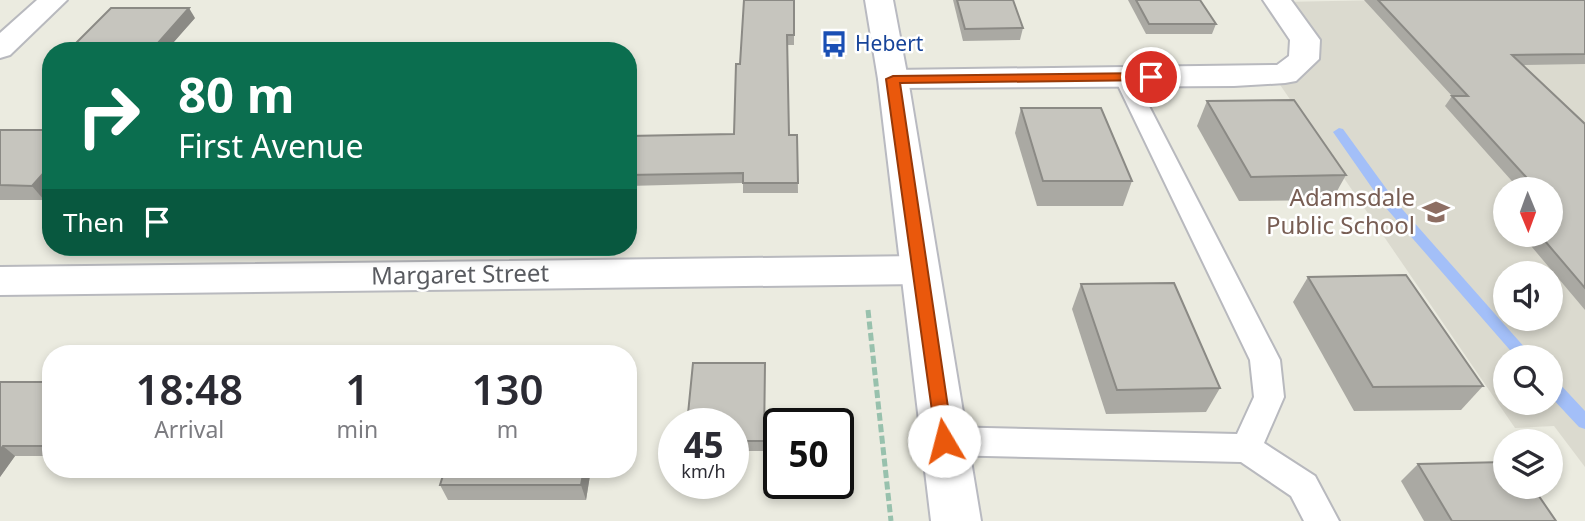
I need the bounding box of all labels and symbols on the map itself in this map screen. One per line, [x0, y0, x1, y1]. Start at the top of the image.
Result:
bus stop icon: Hebert [819, 29, 849, 59]
place label: Hebert [855, 29, 924, 57]
pin [1121, 47, 1181, 107]
north arrow [1493, 177, 1563, 247]
place label: Adamsdale Public School [1266, 180, 1415, 241]
school or university icon: Adamsdale Public School [1421, 197, 1451, 227]
street label: Margaret Street [371, 255, 550, 292]
position arrow [907, 404, 981, 478]
speed limit sign: 50 [763, 408, 854, 499]

